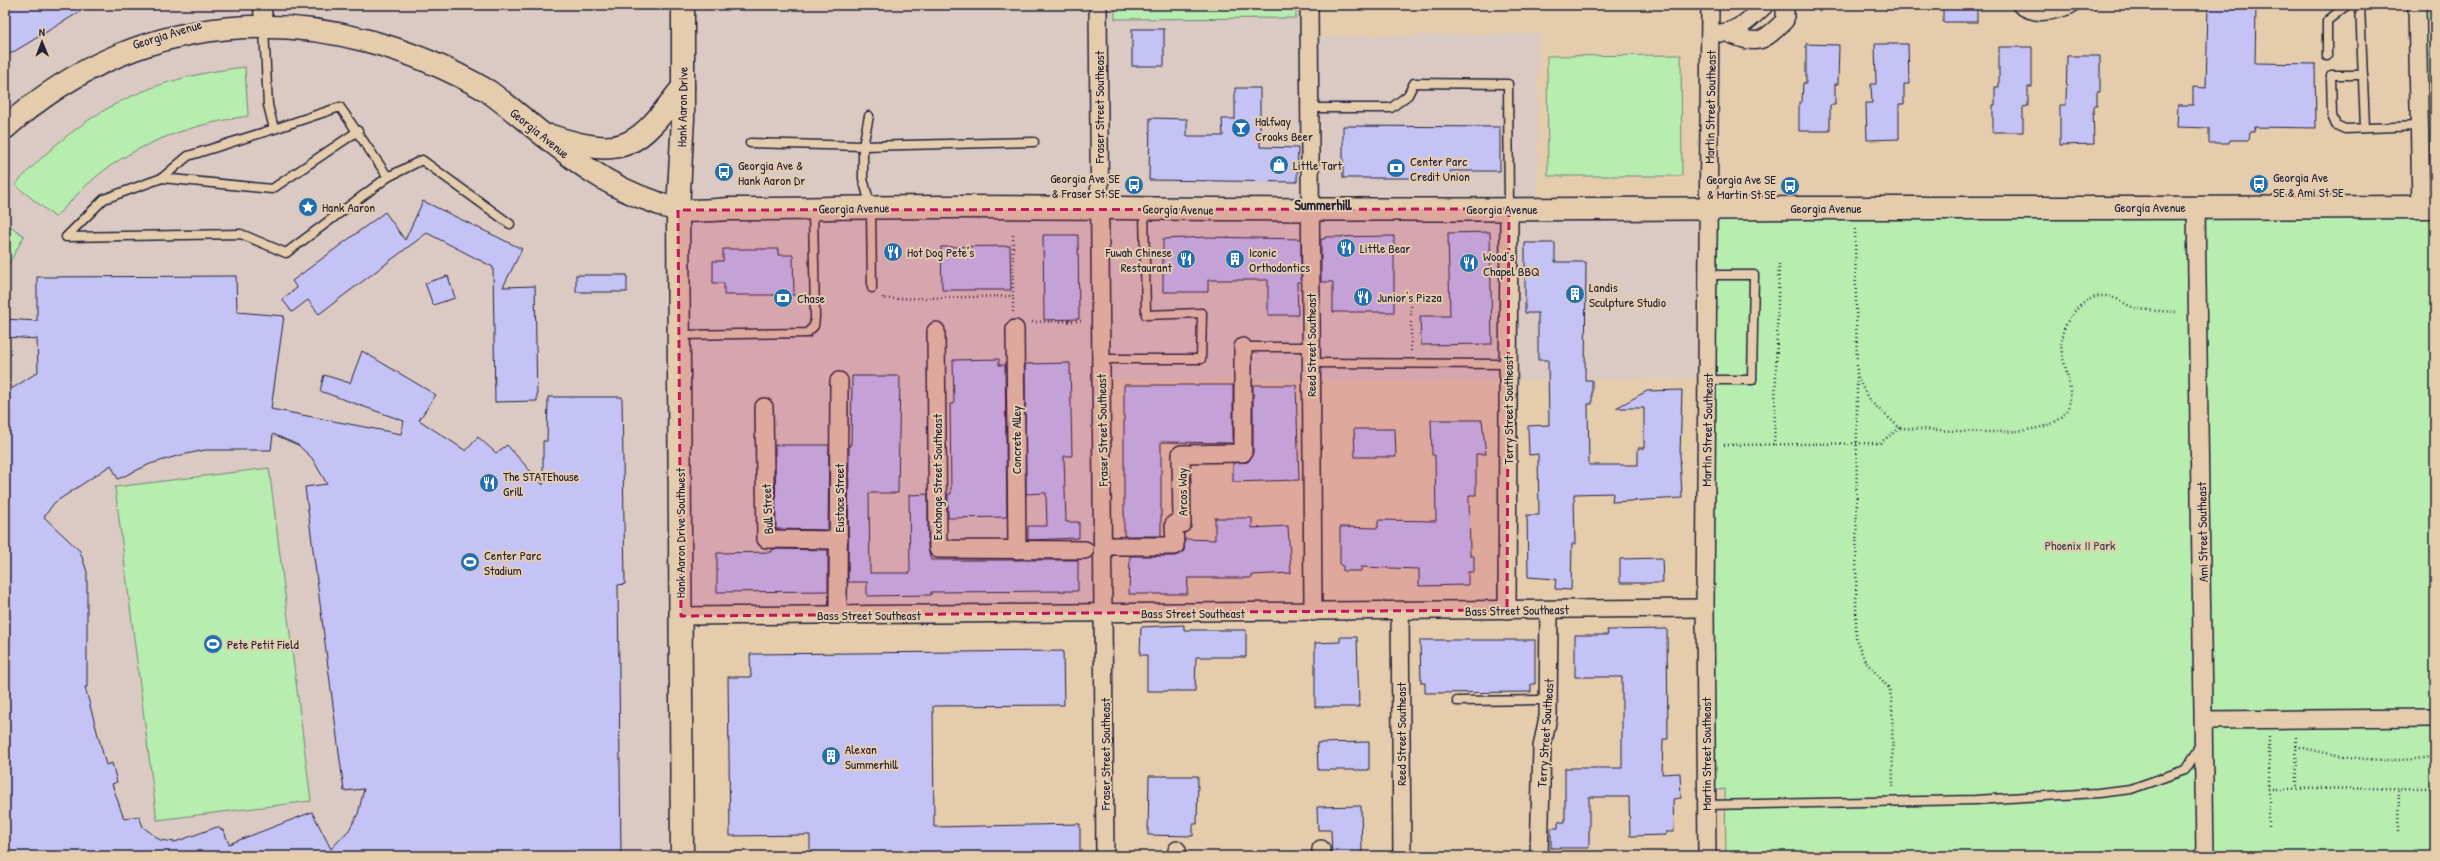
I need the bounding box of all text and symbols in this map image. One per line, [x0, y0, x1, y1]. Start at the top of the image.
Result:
street label: Georgia Avenue [130, 15, 204, 53]
north arrow [22, 22, 62, 62]
text: N [39, 25, 45, 39]
street label: Fraser Street Southeast [1090, 50, 1108, 164]
street label: Martin Street Southeast [1700, 50, 1720, 164]
street label: Hank Aaron Drive [672, 67, 692, 147]
street label: Georgia Avenue [507, 104, 573, 162]
place label: Halfway Crooks Beer [1255, 112, 1313, 145]
bar icon: Halfway Crooks Beer [1230, 117, 1252, 139]
place label: Center Parc Credit Union [1410, 152, 1470, 185]
shop icon: Little Tart [1268, 154, 1290, 176]
place label: Georgia Ave & Hank Aaron Dr [738, 156, 805, 189]
place label: Little Tart [1293, 156, 1342, 174]
bank icon: Center Parc Credit Union [1385, 157, 1407, 179]
bus stop icon: Georgia Ave & Hank Aaron Dr [713, 161, 735, 183]
place label: Georgia Ave SE & Ami St SE [2273, 168, 2344, 201]
place label: Georgia Ave SE & Fraser St SE [1050, 169, 1120, 202]
place label: Georgia Ave SE & Martin St SE [1706, 170, 1776, 203]
bus stop icon: Georgia Ave SE & Ami St SE [2248, 173, 2270, 195]
bus stop icon: Georgia Ave SE & Fraser St SE [1123, 174, 1145, 196]
bus stop icon: Georgia Ave SE & Martin St SE [1779, 175, 1801, 197]
district label: Summerhill [1294, 195, 1353, 214]
place icon: Hank Aaron [297, 196, 319, 218]
place label: Hank Aaron [322, 198, 375, 216]
street label: Georgia Avenue [818, 198, 890, 218]
street label: Georgia Avenue [2114, 198, 2186, 216]
street label: Georgia Avenue [1142, 199, 1214, 219]
street label: Georgia Avenue [1790, 199, 1862, 217]
street label: Georgia Avenue [1466, 200, 1538, 218]
restaurant icon: Little Bear [1335, 237, 1357, 259]
place label: Little Bear [1360, 239, 1410, 257]
restaurant icon: Hot Dog Pete's [882, 241, 904, 263]
place label: Hot Dog Pete's [907, 243, 974, 261]
place label: Fuwah Chinese Restaurant [1105, 243, 1173, 276]
place label: Iconic Orthodontics [1249, 243, 1310, 276]
place label: Wood’s Chapel BBQ [1483, 247, 1540, 280]
restaurant icon: Fuwah Chinese Restaurant [1175, 248, 1197, 270]
building icon: Iconic Orthodontics [1224, 248, 1246, 270]
restaurant icon: Wood’s Chapel BBQ [1458, 252, 1480, 274]
place label: Landis Sculpture Studio [1589, 278, 1666, 311]
building icon: Landis Sculpture Studio [1564, 283, 1586, 305]
restaurant icon: Junior's Pizza [1352, 286, 1374, 308]
bank icon: Chase [772, 287, 794, 309]
place label: Junior's Pizza [1377, 288, 1442, 306]
place label: Chase [797, 289, 825, 307]
street label: Reed Street Southeast [1302, 293, 1320, 397]
street label: Terry Street Southeast [1499, 355, 1517, 465]
street label: Fraser Street Southeast [1092, 373, 1112, 487]
street label: Martin Street Southeast [1697, 373, 1717, 487]
street label: Concrete Alley [1007, 405, 1025, 474]
street label: Exchange Street Southeast [928, 413, 946, 540]
street label: Eustace Street [830, 463, 848, 533]
place label: The STATEhouse Grill [503, 467, 579, 500]
street label: Hank Aaron Drive Southwest [671, 467, 689, 598]
street label: Arcos Way [1173, 467, 1191, 516]
restaurant icon: The STATEhouse Grill [478, 472, 500, 494]
street label: Ami Street Southeast [2192, 481, 2212, 582]
street label: Bull Street [757, 483, 777, 535]
park label: Phoenix II Park [2045, 536, 2116, 554]
place label: Center Parc Stadium [484, 546, 541, 579]
sports icon: Center Parc Stadium [459, 551, 481, 573]
street label: Bass Street Southeast [1465, 600, 1570, 620]
street label: Bass Street Southeast [1141, 604, 1246, 622]
street label: Bass Street Southeast [817, 606, 922, 624]
sports icon: Pete Petit Field [202, 633, 224, 655]
place label: Pete Petit Field [227, 635, 299, 653]
street label: Terry Street Southeast [1532, 677, 1558, 788]
street label: Reed Street Southeast [1392, 682, 1410, 786]
street label: Fraser Street Southeast [1096, 697, 1114, 811]
street label: Martin Street Southeast [1697, 697, 1715, 811]
place label: Alexan Summerhill [845, 740, 898, 773]
building icon: Alexan Summerhill [820, 745, 842, 767]

